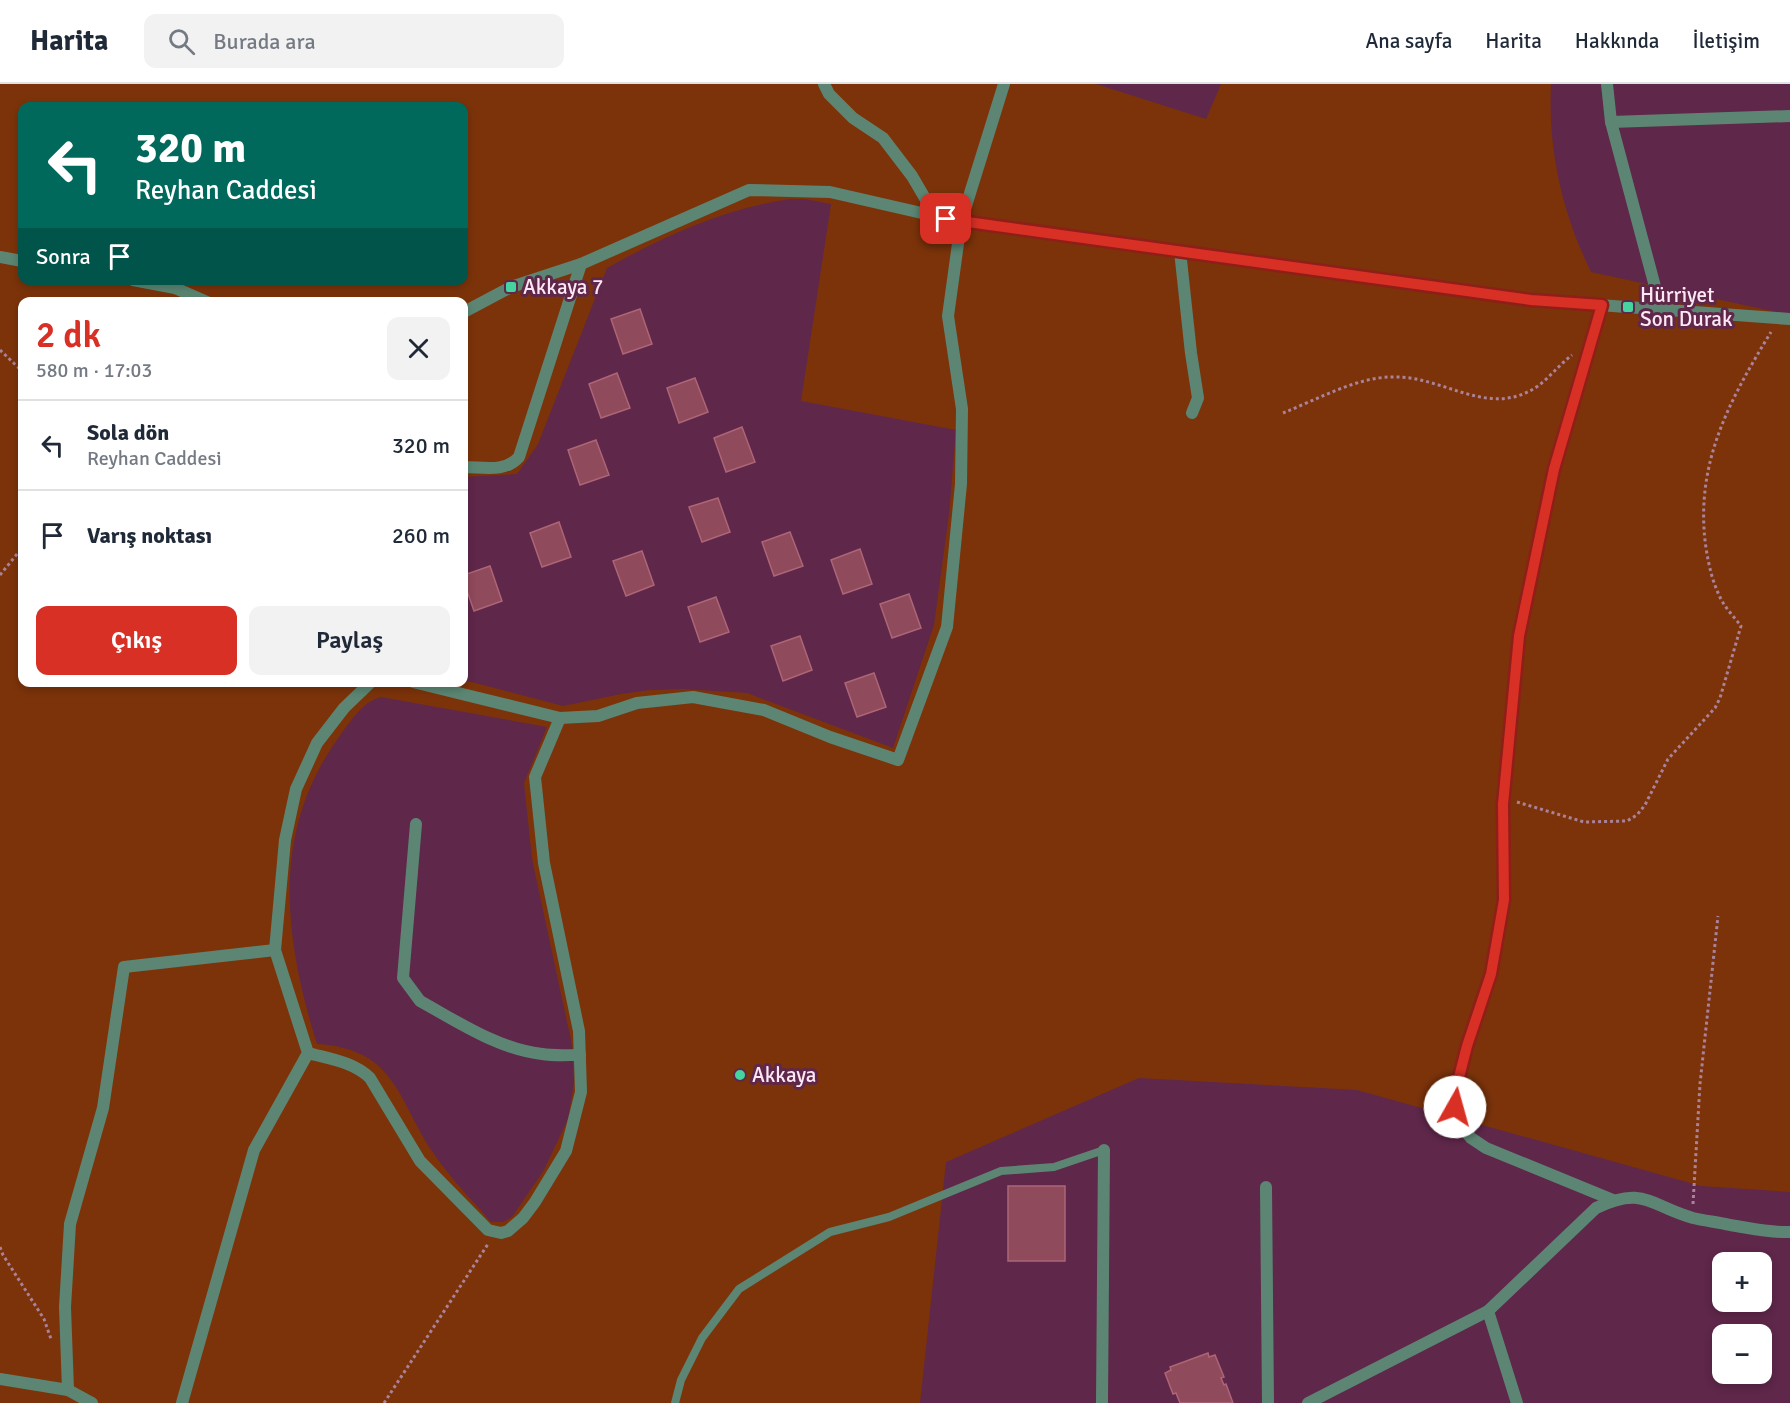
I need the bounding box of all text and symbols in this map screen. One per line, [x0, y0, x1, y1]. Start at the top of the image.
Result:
search box [144, 14, 564, 68]
text: Harita [30, 24, 108, 58]
icon: search [165, 25, 198, 58]
text: Burada ara [213, 28, 316, 55]
text: Ana sayfa [1365, 28, 1452, 54]
text: Harita [1485, 28, 1542, 54]
text: Hakkında [1575, 28, 1660, 54]
text: İletişim [1693, 28, 1760, 54]
text: 320 m [135, 123, 246, 174]
icon: left [36, 126, 114, 204]
text: Reyhan Caddesi [135, 174, 317, 207]
pin [920, 193, 971, 244]
icon: arrive [929, 202, 962, 235]
icon: arrive [103, 240, 136, 273]
text: Sonra [36, 243, 91, 270]
place label: Akkaya 7 [523, 274, 603, 300]
marker: Akkaya 7 [504, 280, 518, 294]
place label: Hürriyet Son Durak [1640, 282, 1733, 332]
marker: Hürriyet Son Durak [1621, 300, 1635, 314]
text: 2 dk [36, 313, 101, 358]
button: close [387, 317, 450, 380]
text: 580 m · 17:03 [36, 358, 152, 383]
text: Sola dön [87, 419, 169, 446]
icon: left [36, 429, 69, 462]
text: 320 m [392, 432, 450, 459]
text: Reyhan Caddesi [87, 446, 222, 471]
icon: arrive [36, 519, 69, 552]
text: Varış noktası [87, 522, 212, 549]
text: 260 m [392, 522, 450, 549]
button: Çıkış [36, 606, 237, 675]
button: Paylaş [249, 606, 450, 675]
place label: Akkaya [752, 1062, 817, 1088]
marker: Akkaya [733, 1068, 747, 1082]
position arrow [1423, 1075, 1487, 1139]
map controls [1712, 1252, 1772, 1384]
button: + [1712, 1252, 1772, 1312]
button: − [1712, 1324, 1772, 1384]

